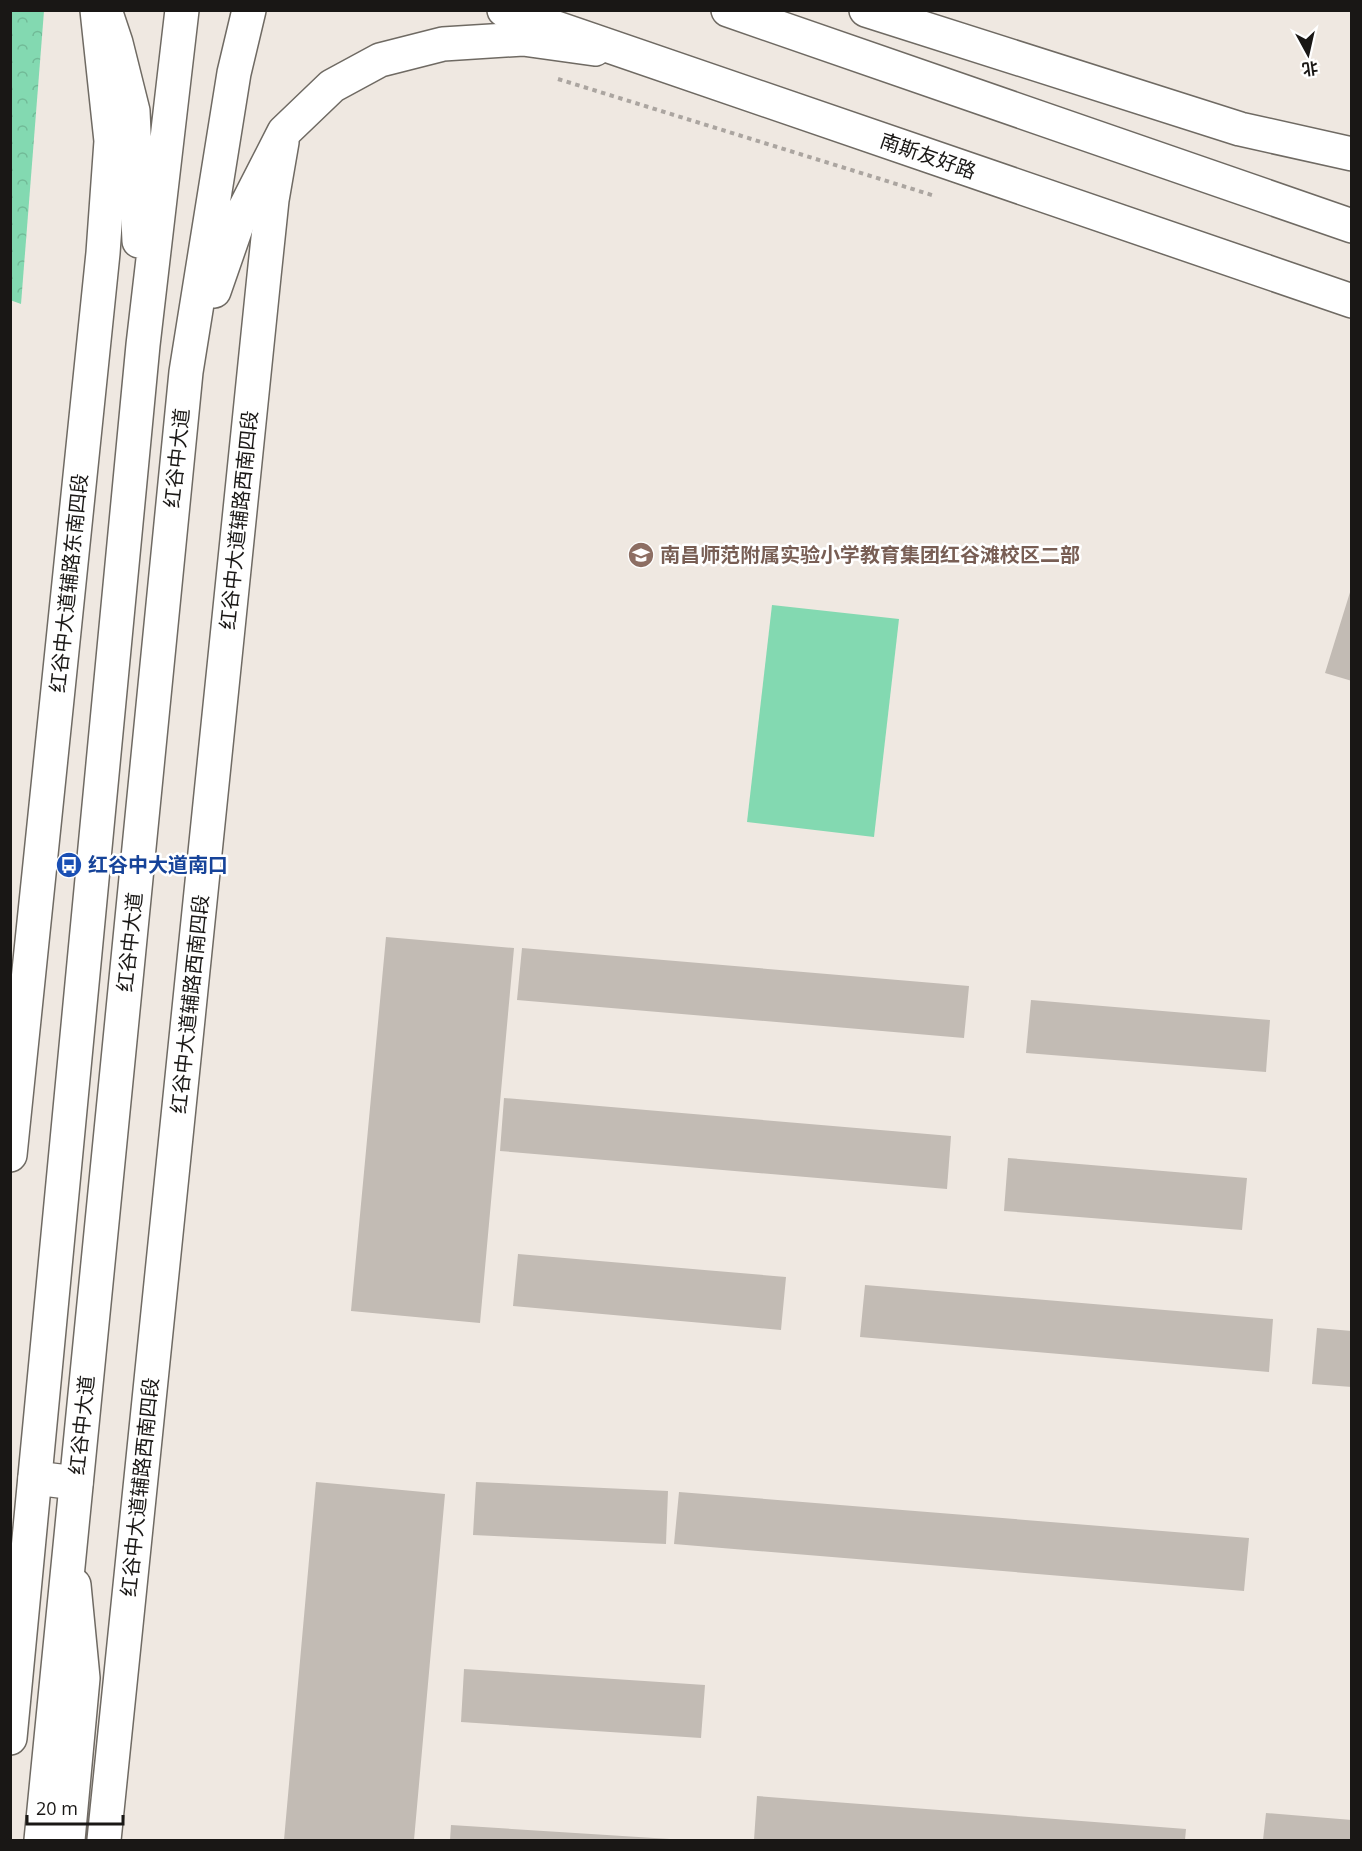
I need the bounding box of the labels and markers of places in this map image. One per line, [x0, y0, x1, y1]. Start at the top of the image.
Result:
school or university icon: 南昌师范附属实验小学教育集团红谷滩校区二部 [626, 540, 656, 570]
place label: 南昌师范附属实验小学教育集团红谷滩校区二部 [660, 541, 1080, 568]
bus stop icon: 红谷中大道南口 [54, 850, 84, 880]
place label: 红谷中大道南口 [88, 851, 228, 878]

